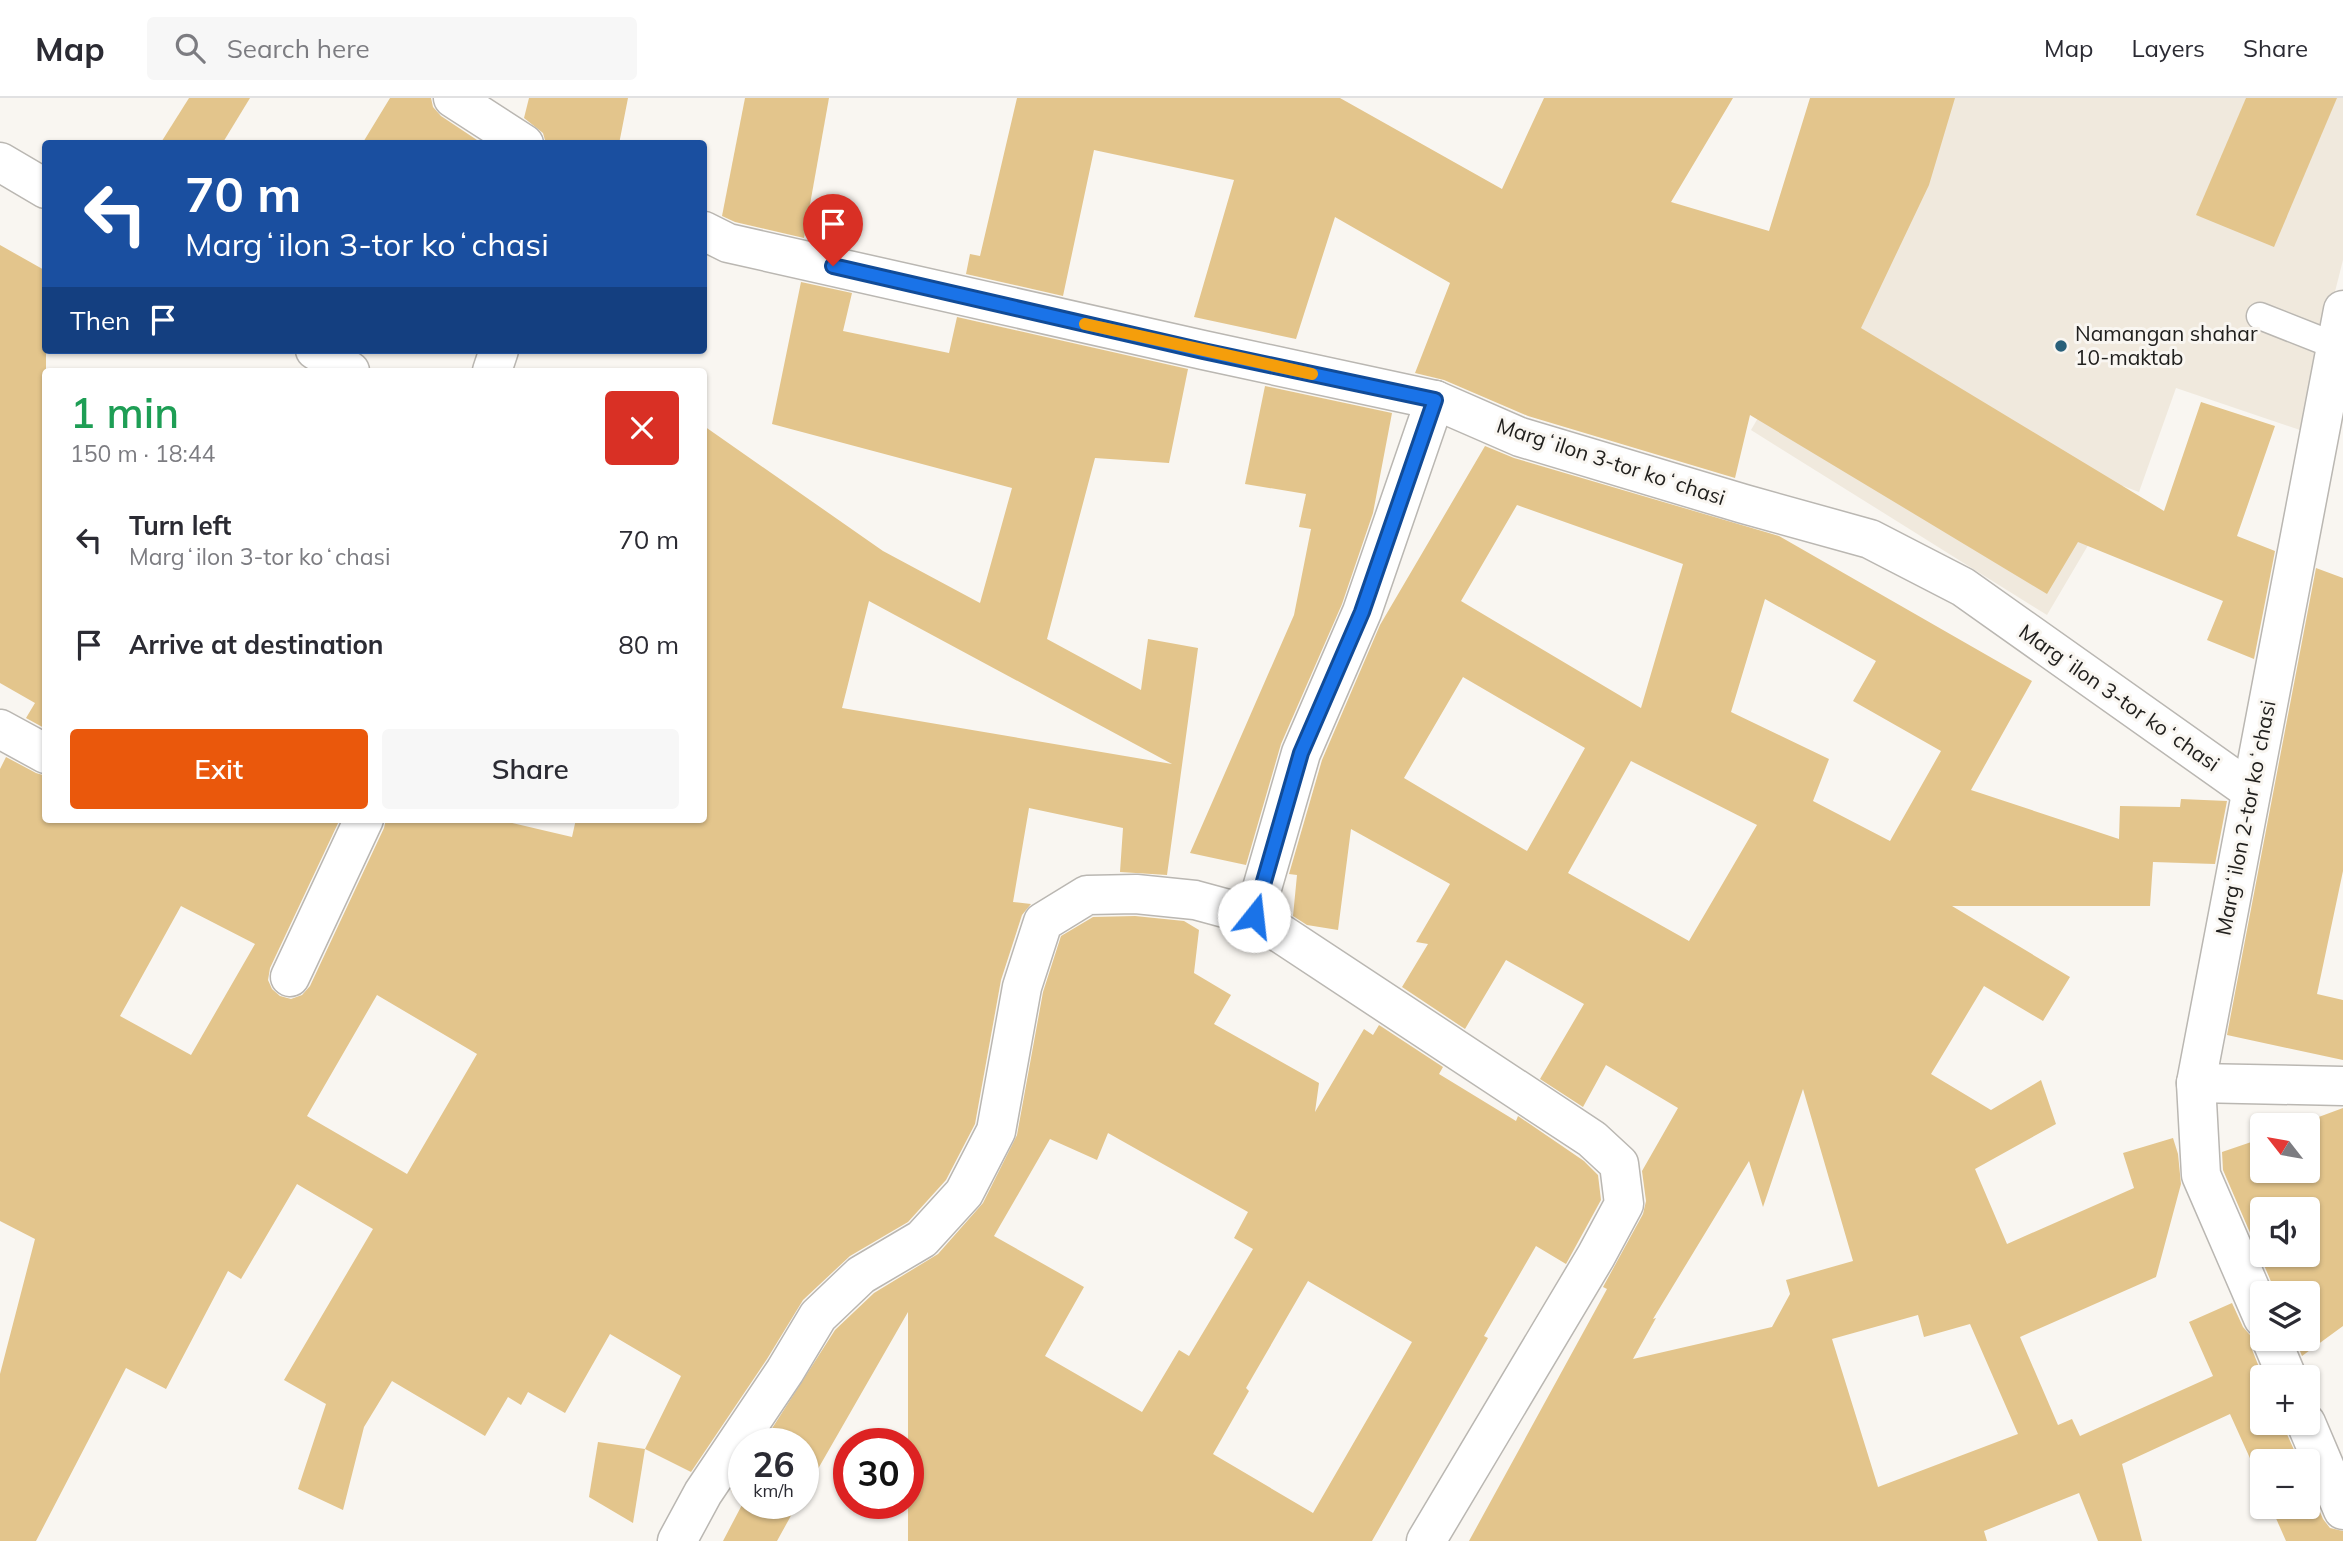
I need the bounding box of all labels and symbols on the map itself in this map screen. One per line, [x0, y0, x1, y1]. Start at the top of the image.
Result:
pin [803, 194, 863, 266]
place label: Namangan shahar 10-maktab [2075, 320, 2258, 370]
marker: Namangan shahar 10-maktab [2053, 338, 2069, 354]
street label: Margʻilon 3-tor koʻchasi [1494, 412, 1729, 510]
street label: Margʻilon 3-tor koʻchasi [2014, 618, 2225, 776]
street label: Margʻilon 2-tor koʻchasi [2209, 698, 2281, 937]
position arrow [1217, 879, 1291, 953]
north arrow [2250, 1113, 2320, 1183]
speed limit sign: 30 [833, 1428, 924, 1519]

